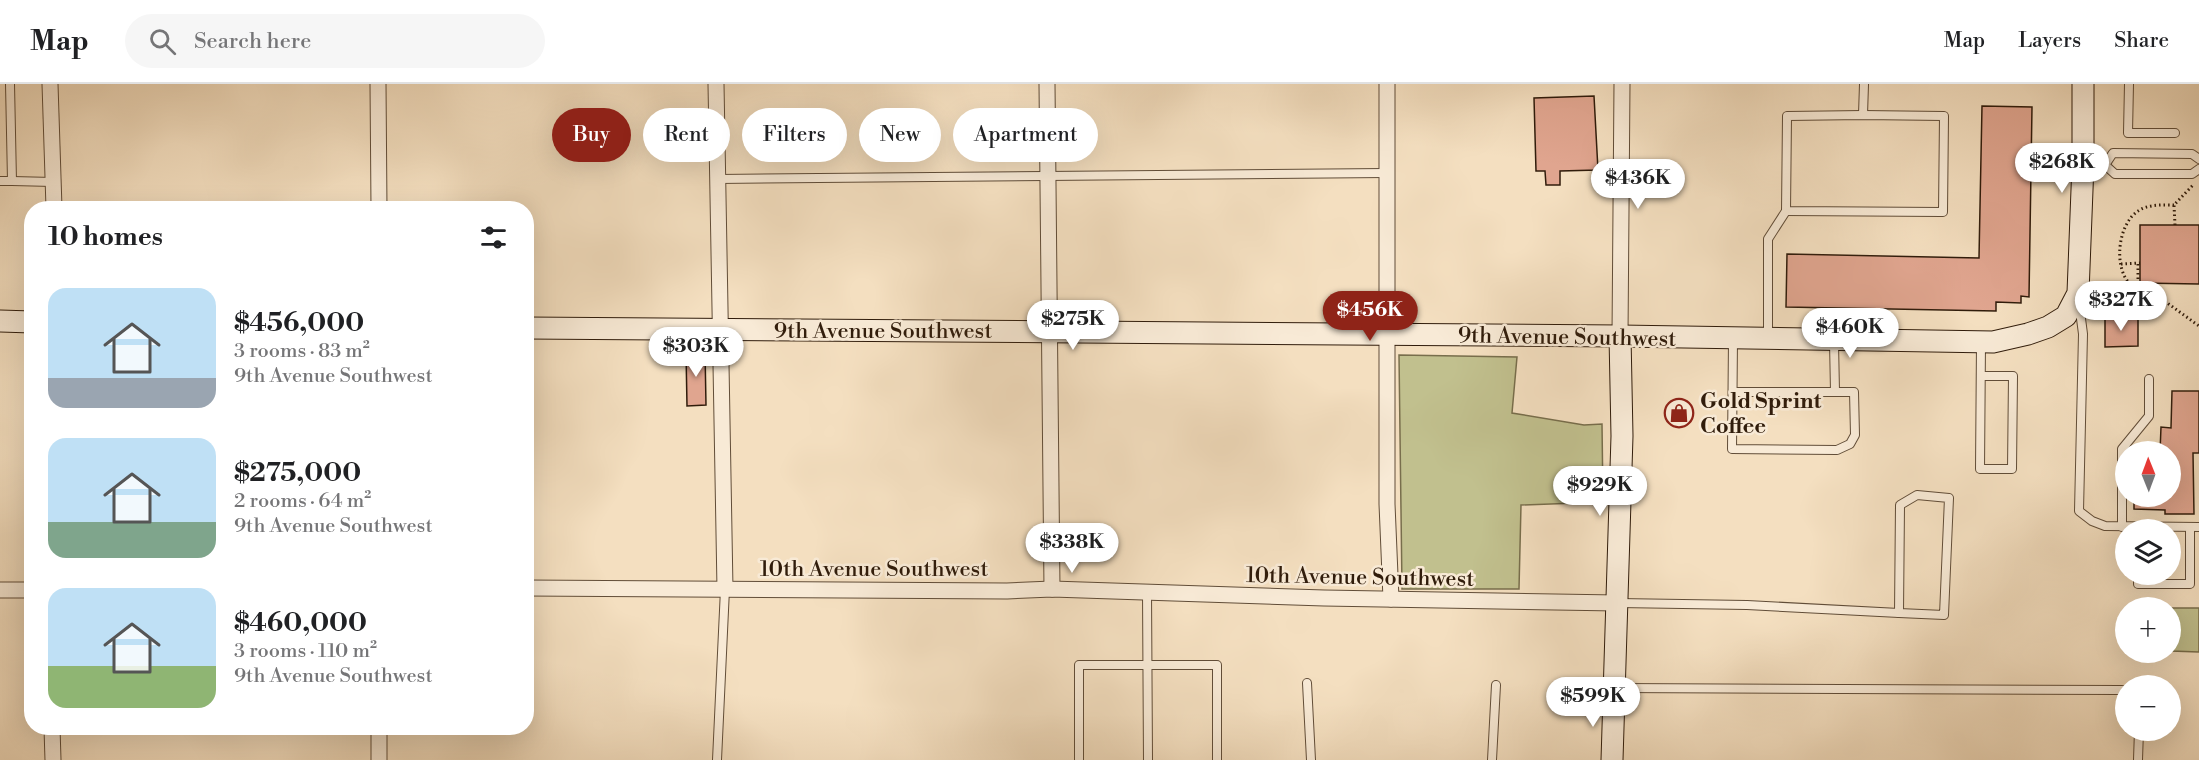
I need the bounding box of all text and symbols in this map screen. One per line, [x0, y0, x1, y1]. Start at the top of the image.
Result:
search box [125, 14, 545, 68]
text: Map [30, 24, 89, 59]
icon: search [146, 25, 179, 58]
text: Search here [194, 28, 311, 55]
text: Map [1944, 28, 1985, 54]
text: Layers [2018, 28, 2081, 54]
text: Share [2114, 28, 2169, 54]
chip: Buy [552, 108, 631, 162]
chip: Rent [643, 108, 730, 162]
chip: Filters [742, 108, 847, 162]
chip: New [859, 108, 941, 162]
chip: Apartment [953, 108, 1098, 162]
pin: $268K [2020, 143, 2104, 194]
text: $268K [2029, 150, 2095, 175]
pin: $436K [1596, 159, 1680, 210]
text: $436K [1605, 166, 1671, 191]
text: 10 homes [48, 221, 163, 253]
icon: filters [477, 221, 510, 254]
pin: $327K [2079, 281, 2163, 332]
text: $327K [2089, 288, 2153, 313]
pin: $456K [1328, 291, 1412, 342]
text: $456K [1337, 298, 1403, 323]
pin: $275K [1031, 300, 1115, 351]
text: $456,000 [234, 307, 364, 339]
text: $275K [1041, 307, 1105, 332]
pin: $460K [1808, 308, 1892, 359]
icon: home [96, 312, 168, 384]
text: $460K [1816, 315, 1884, 340]
street label: 9th Avenue Southwest [774, 318, 992, 345]
street label: 9th Avenue Southwest [1458, 322, 1677, 353]
pin: $303K [654, 327, 738, 378]
text: $303K [663, 334, 729, 359]
text: 3 rooms · 83 m² [234, 339, 370, 364]
text: 9th Avenue Southwest [234, 364, 433, 389]
place label: Gold Sprint Coffee [1700, 388, 1821, 440]
shop icon: Gold Sprint Coffee [1663, 397, 1695, 429]
north arrow [2115, 441, 2181, 507]
map controls [2115, 441, 2181, 741]
text: $275,000 [234, 457, 361, 489]
icon: home [96, 462, 168, 534]
pin: $929K [1558, 466, 1642, 517]
text: $929K [1567, 473, 1633, 498]
text: 2 rooms · 64 m² [234, 489, 371, 514]
text: 9th Avenue Southwest [234, 514, 433, 539]
button: layers [2115, 519, 2181, 585]
pin: $338K [1030, 523, 1114, 574]
text: $338K [1040, 530, 1104, 555]
street label: 10th Avenue Southwest [760, 556, 988, 583]
street label: 10th Avenue Southwest [1246, 562, 1475, 593]
button: + [2115, 597, 2181, 663]
text: $460,000 [234, 607, 367, 639]
icon: home [96, 612, 168, 684]
text: 3 rooms · 110 m² [234, 639, 377, 664]
text: 9th Avenue Southwest [234, 664, 433, 689]
button: − [2115, 675, 2181, 741]
pin: $599K [1551, 677, 1635, 728]
text: $599K [1560, 684, 1626, 709]

